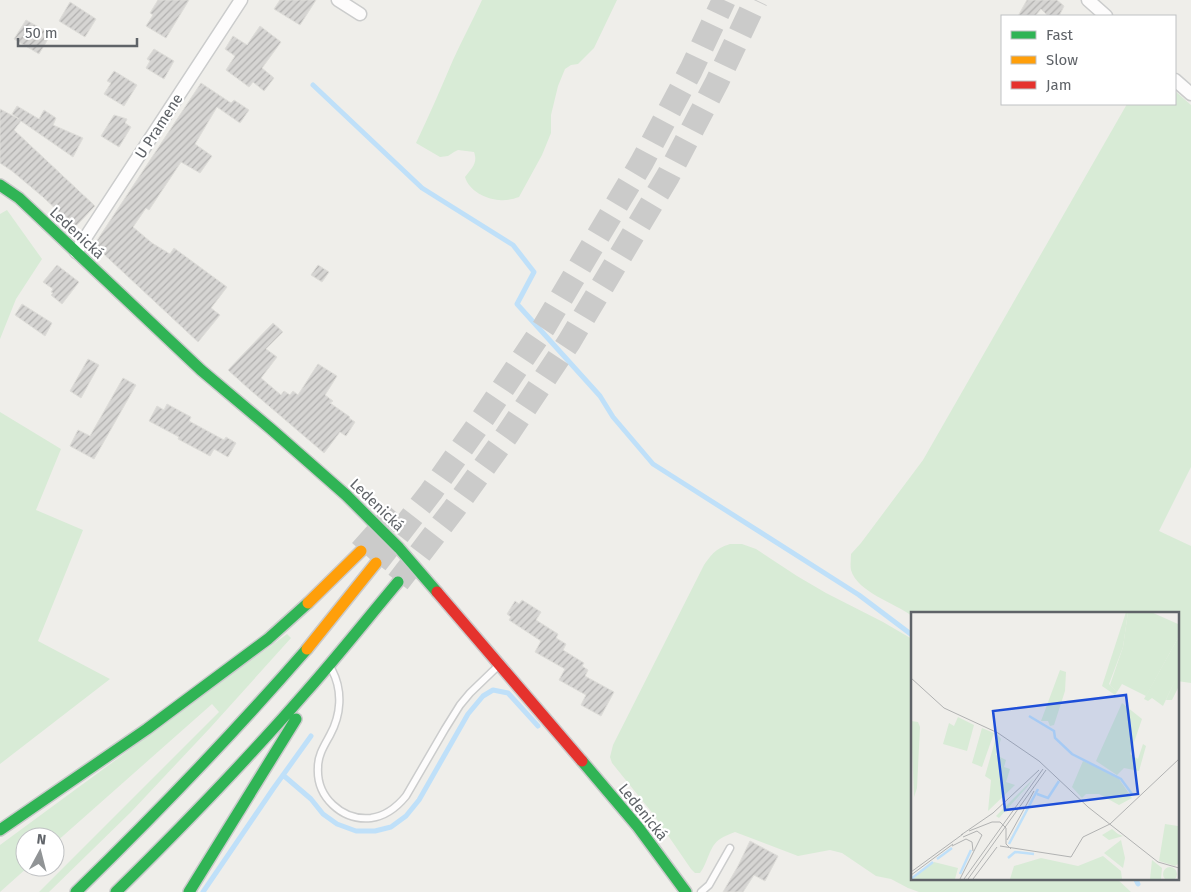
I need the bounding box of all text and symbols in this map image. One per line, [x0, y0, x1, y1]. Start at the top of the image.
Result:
scale bar [18, 15, 136, 47]
legend [1001, 15, 1176, 105]
text: 50 m [25, 24, 58, 42]
text: Fast [1046, 26, 1073, 44]
text: Slow [1046, 51, 1078, 69]
text: Jam [1046, 76, 1072, 94]
street label: U Pramene [131, 90, 187, 162]
street label: Ledenická [46, 203, 108, 263]
street label: Ledenická [346, 475, 408, 535]
inset map [911, 612, 1178, 880]
street label: Ledenická [615, 780, 671, 844]
north arrow [15, 827, 65, 877]
text: N [36, 831, 47, 849]

